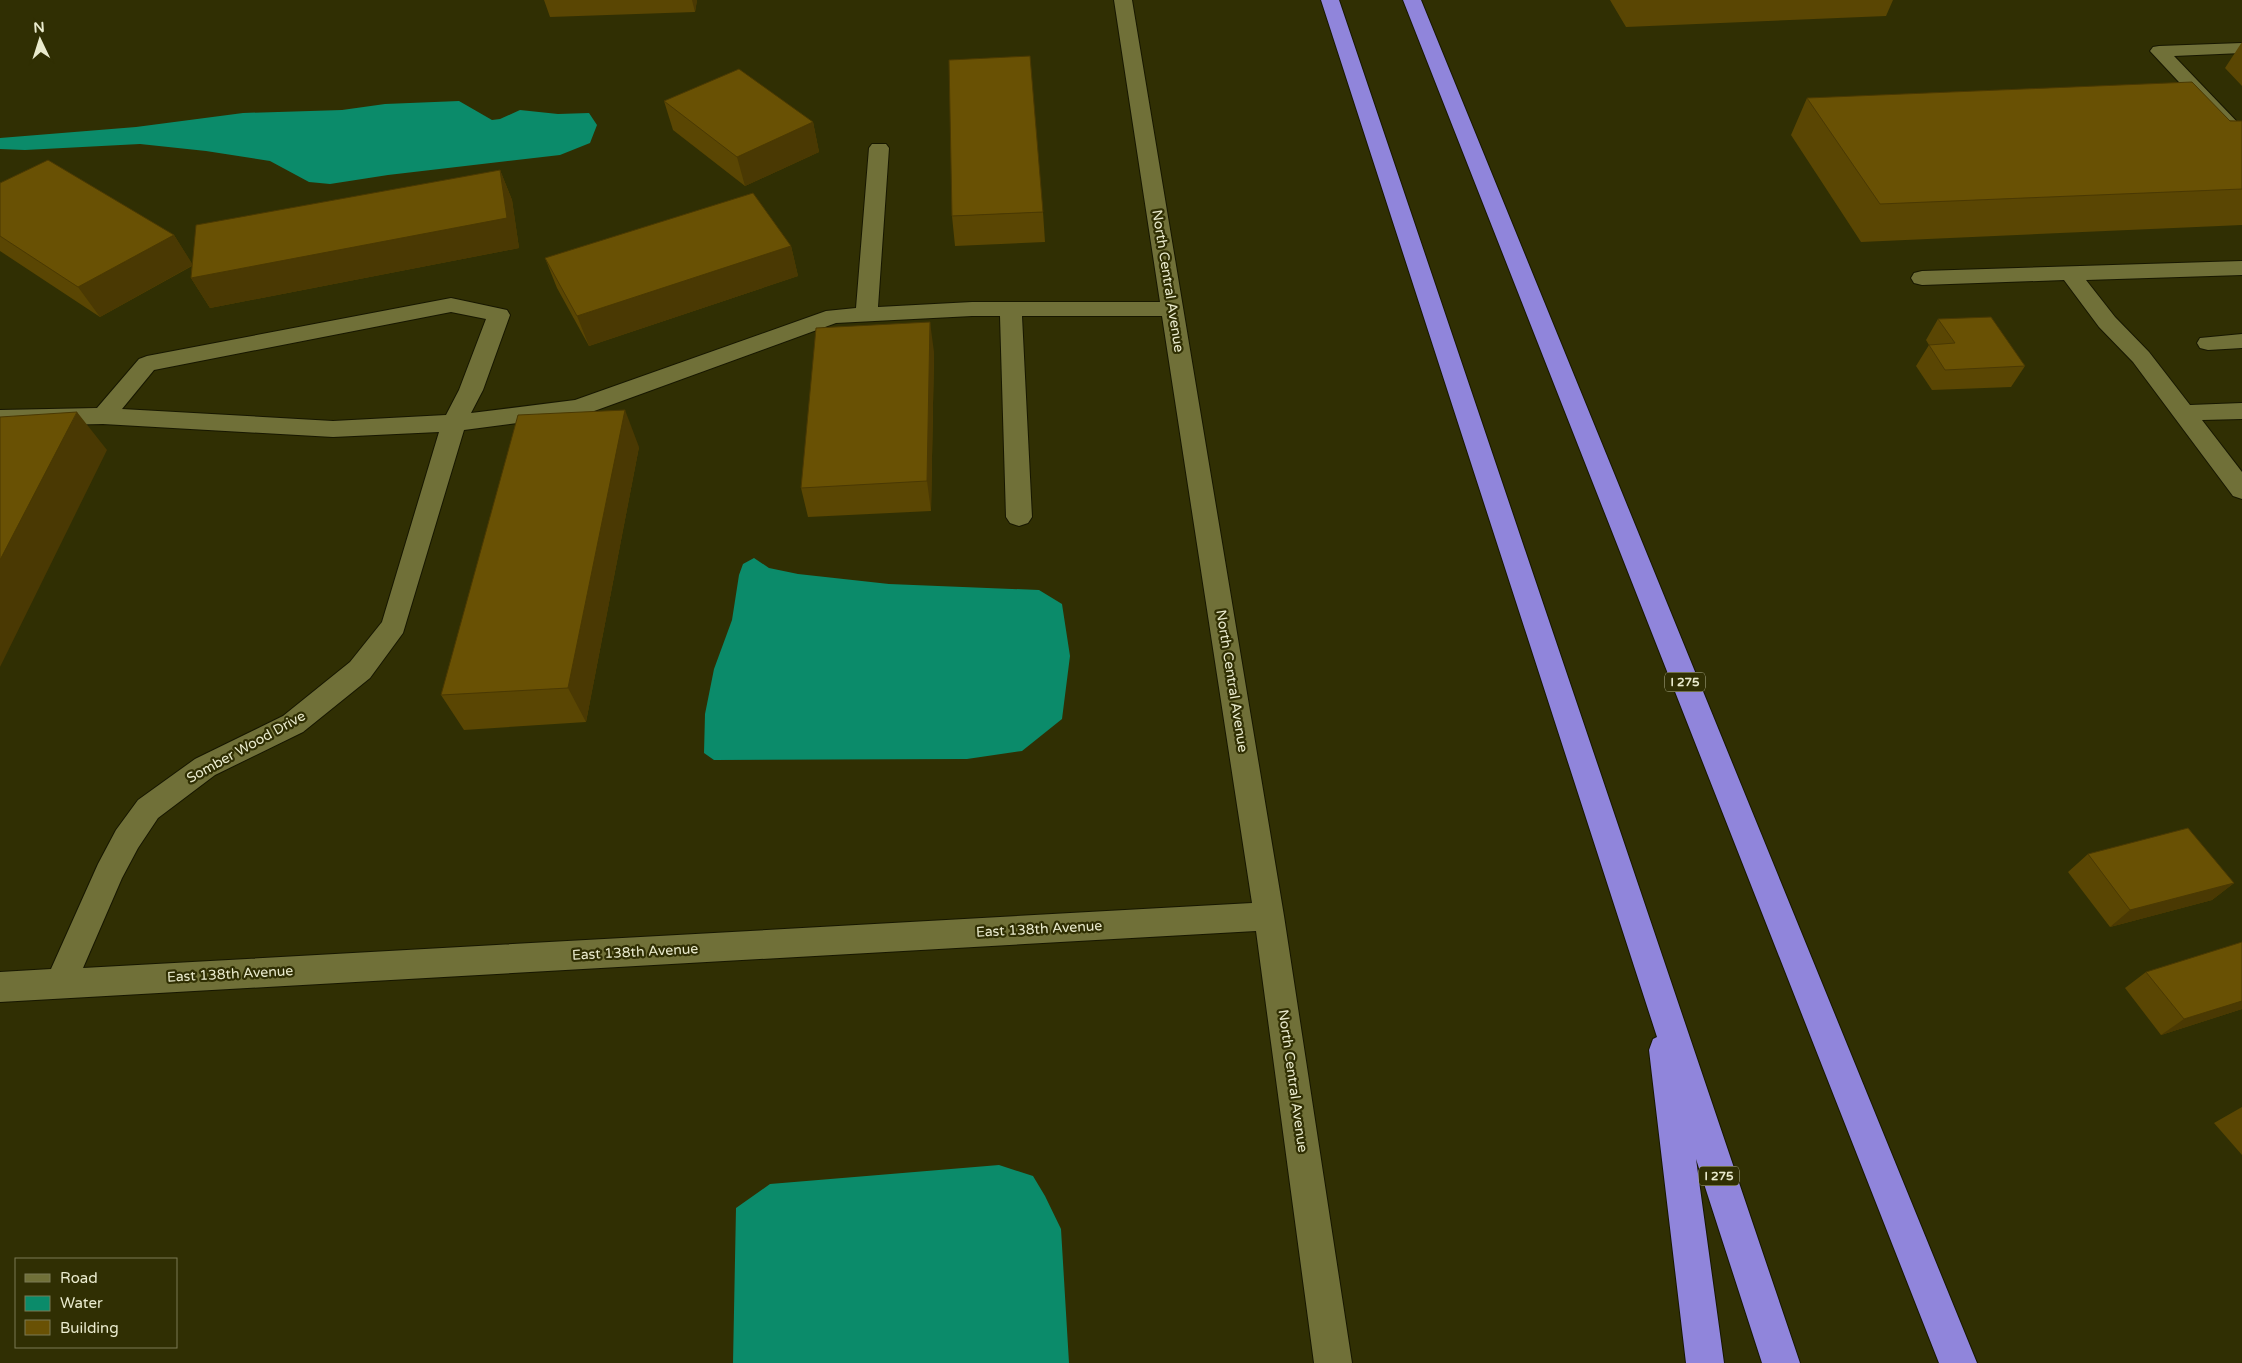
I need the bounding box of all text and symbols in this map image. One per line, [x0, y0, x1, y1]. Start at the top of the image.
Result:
north arrow [15, 15, 65, 65]
text: N [33, 19, 45, 36]
street label: North Central Avenue [1148, 209, 1188, 354]
street label: North Central Avenue [1212, 609, 1252, 754]
road number: I 275 [1665, 672, 1705, 692]
street label: Somber Wood Drive [184, 707, 308, 787]
street label: East 138th Avenue [975, 917, 1103, 941]
street label: East 138th Avenue [571, 940, 699, 964]
street label: East 138th Avenue [166, 962, 294, 986]
street label: North Central Avenue [1275, 1008, 1311, 1154]
road number: I 275 [1699, 1166, 1739, 1186]
legend [15, 1258, 178, 1348]
text: Road [60, 1269, 98, 1287]
text: Water [60, 1294, 103, 1312]
text: Building [60, 1319, 119, 1337]

